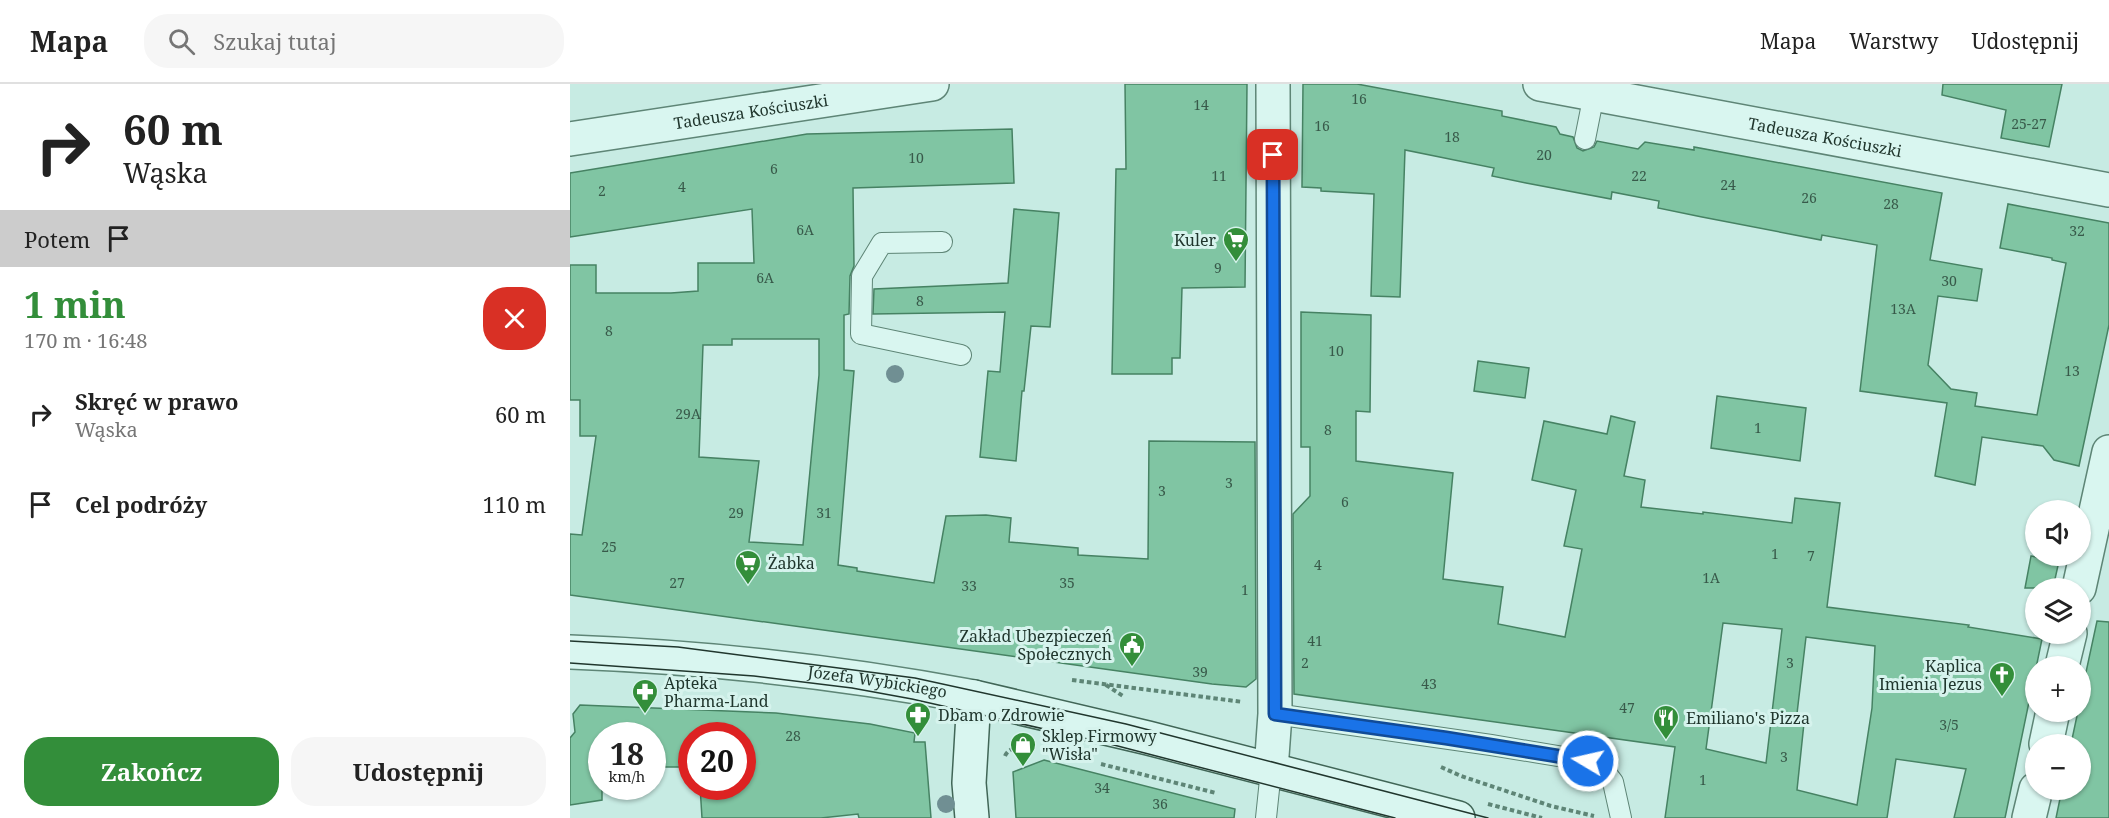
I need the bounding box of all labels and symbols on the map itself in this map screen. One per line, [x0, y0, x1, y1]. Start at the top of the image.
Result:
street label: Tadeusza Kościuszki [672, 89, 830, 134]
house number: 16 [1351, 89, 1367, 108]
house number: 14 [1193, 95, 1209, 114]
street label: Tadeusza Kościuszki [1746, 112, 1904, 162]
house number: 25-27 [2011, 114, 2047, 133]
house number: 16 [1314, 116, 1330, 135]
house number: 18 [1444, 127, 1460, 146]
pin [1247, 129, 1298, 180]
house number: 20 [1536, 145, 1552, 164]
house number: 10 [908, 148, 924, 167]
house number: 6 [770, 159, 778, 178]
house number: 11 [1211, 166, 1227, 185]
house number: 22 [1631, 166, 1647, 185]
house number: 24 [1720, 175, 1736, 194]
house number: 4 [678, 177, 686, 196]
house number: 2 [598, 181, 606, 200]
house number: 26 [1801, 188, 1817, 207]
house number: 28 [1883, 194, 1899, 213]
house number: 6A [796, 220, 814, 239]
house number: 32 [2069, 221, 2085, 240]
supermarket icon: Kuler [1221, 225, 1251, 263]
place label: Kuler [1174, 229, 1216, 251]
house number: 9 [1214, 258, 1222, 277]
house number: 6A [756, 268, 774, 287]
house number: 30 [1941, 271, 1957, 290]
house number: 8 [916, 291, 924, 310]
house number: 13A [1890, 299, 1916, 318]
house number: 8 [605, 321, 613, 340]
house number: 10 [1328, 341, 1344, 360]
house number: 13 [2064, 361, 2080, 380]
house number: 29A [675, 404, 701, 423]
house number: 1 [1754, 418, 1762, 437]
house number: 8 [1324, 420, 1332, 439]
house number: 3 [1225, 473, 1233, 492]
house number: 3 [1158, 481, 1166, 500]
house number: 6 [1341, 492, 1349, 511]
house number: 29 [728, 503, 744, 522]
house number: 31 [816, 503, 832, 522]
house number: 25 [601, 537, 617, 556]
house number: 1 [1771, 544, 1779, 563]
house number: 7 [1807, 546, 1815, 565]
supermarket icon: Żabka [733, 548, 763, 586]
place label: Żabka [768, 552, 815, 574]
house number: 4 [1314, 555, 1322, 574]
house number: 1A [1702, 568, 1720, 587]
house number: 27 [669, 573, 685, 592]
house number: 35 [1059, 573, 1075, 592]
house number: 33 [961, 576, 977, 595]
house number: 1 [1241, 580, 1249, 599]
place label: Zakład Ubezpieczeń Społecznych [960, 625, 1112, 665]
public building icon: Zakład Ubezpieczeń Społecznych [1117, 630, 1147, 668]
house number: 41 [1307, 631, 1323, 650]
house number: 2 [1301, 653, 1309, 672]
house number: 3 [1786, 653, 1794, 672]
place label: Kaplica Imienia Jezus [1879, 655, 1982, 695]
street label: Józefa Wybickiego [806, 660, 949, 703]
church icon: Kaplica Imienia Jezus [1987, 660, 2017, 698]
house number: 39 [1192, 662, 1208, 681]
place label: Apteka Pharma-Land [664, 672, 769, 712]
house number: 43 [1421, 674, 1437, 693]
pharmacy icon: Apteka Pharma-Land [630, 677, 660, 715]
house number: 47 [1619, 698, 1635, 717]
pharmacy icon: Dbam o Zdrowie [903, 700, 933, 738]
restaurant icon: Emiliano's Pizza [1651, 703, 1681, 741]
place label: Dbam o Zdrowie [938, 704, 1065, 726]
place label: Emiliano's Pizza [1686, 707, 1810, 729]
house number: 3/5 [1939, 715, 1959, 734]
speed limit sign: 20 [678, 722, 756, 800]
place label: Sklep Firmowy "Wisła" [1042, 725, 1158, 765]
house number: 28 [785, 726, 801, 745]
position arrow [1556, 729, 1620, 793]
shop icon: Sklep Firmowy "Wisła" [1008, 730, 1038, 768]
house number: 3 [1780, 747, 1788, 766]
house number: 1 [1699, 770, 1707, 789]
house number: 34 [1094, 778, 1110, 797]
house number: 36 [1152, 794, 1168, 813]

